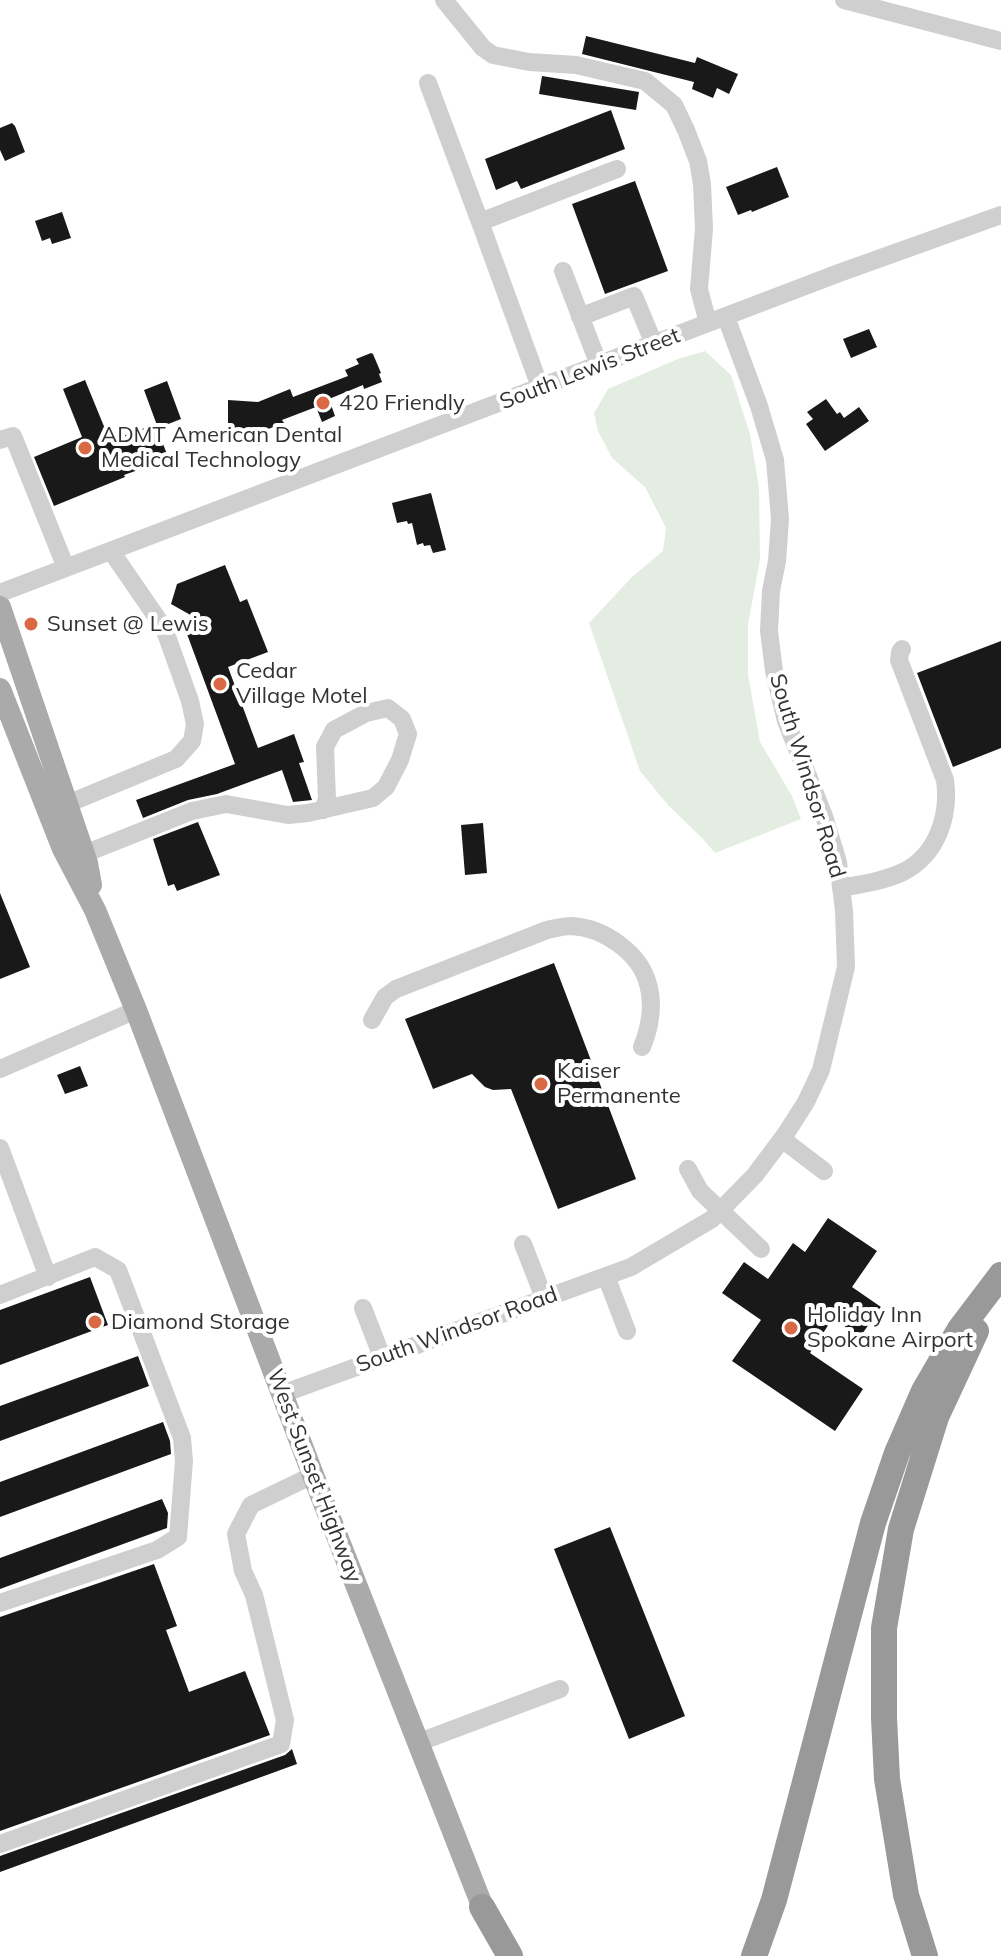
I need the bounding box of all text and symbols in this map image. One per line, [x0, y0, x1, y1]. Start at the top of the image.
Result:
street label: South Lewis Street [496, 322, 684, 416]
place label: 420 Friendly [339, 390, 465, 416]
marker: 420 Friendly [314, 394, 332, 412]
place label: ADMT American Dental Medical Technology [101, 422, 342, 474]
marker: ADMT American Dental Medical Technology [76, 439, 94, 457]
place label: Sunset @ Lewis [47, 611, 209, 637]
marker: Sunset @ Lewis [22, 615, 40, 633]
place label: Cedar Village Motel [236, 658, 367, 710]
street label: South Windsor Road [763, 671, 851, 881]
marker: Cedar Village Motel [211, 675, 229, 693]
place label: Kaiser Permanente [557, 1058, 681, 1110]
marker: Kaiser Permanente [532, 1075, 550, 1093]
street label: South Windsor Road [353, 1281, 561, 1379]
place label: Holiday Inn Spokane Airport [807, 1302, 973, 1354]
place label: Diamond Storage [111, 1309, 290, 1335]
marker: Diamond Storage [86, 1313, 104, 1331]
marker: Holiday Inn Spokane Airport [782, 1319, 800, 1337]
street label: West Sunset Highway [261, 1365, 367, 1587]

